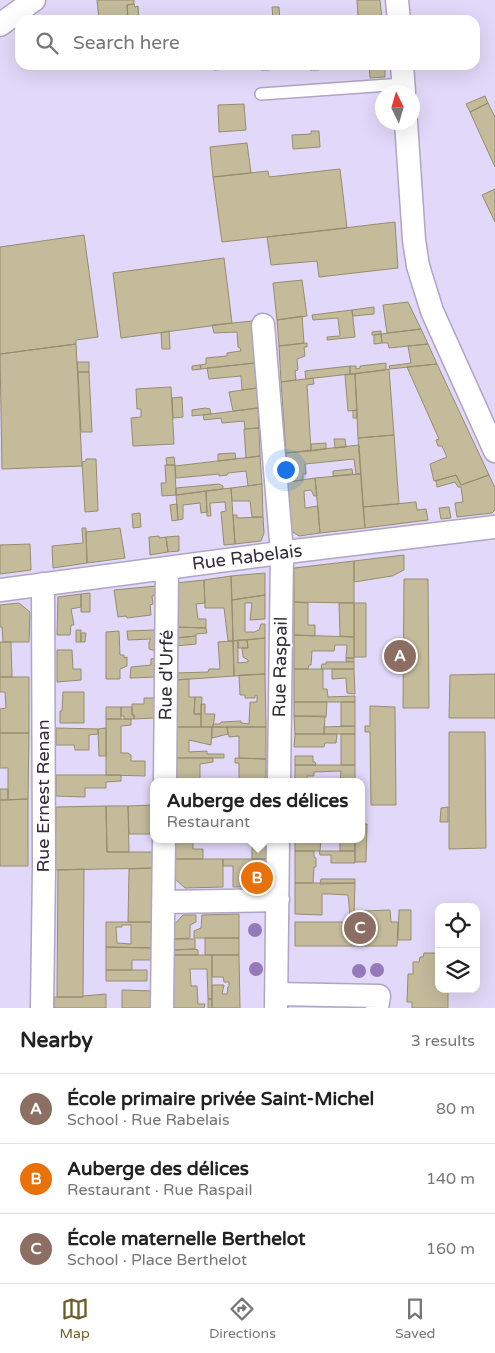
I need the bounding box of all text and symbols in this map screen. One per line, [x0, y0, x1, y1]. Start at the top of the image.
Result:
search box [15, 15, 480, 70]
icon: search [33, 29, 61, 57]
text: Search here [73, 32, 180, 54]
north arrow [375, 85, 420, 130]
your location [273, 457, 299, 483]
street label: Rue Rabelais [191, 539, 303, 575]
street label: Rue Raspail [268, 616, 292, 718]
street label: Rue d'Urfé [154, 629, 178, 721]
pin: A [384, 637, 416, 675]
street label: Rue Ernest Renan [32, 719, 54, 873]
popup [150, 778, 365, 843]
text: Auberge des délices [167, 790, 348, 812]
text: Restaurant [167, 812, 250, 832]
pin: B [241, 859, 273, 897]
map controls [435, 903, 480, 993]
button: locate [435, 903, 480, 948]
pin: C [344, 909, 376, 947]
button: layers [435, 948, 480, 993]
text: Nearby [20, 1028, 93, 1053]
text: 3 results [411, 1031, 475, 1051]
text: École primaire privée Saint-Michel [67, 1088, 374, 1110]
text: A [30, 1099, 42, 1119]
text: 80 m [436, 1099, 475, 1119]
text: School · Rue Rabelais [67, 1110, 230, 1130]
text: Auberge des délices [67, 1158, 249, 1180]
text: B [30, 1169, 42, 1189]
text: 140 m [426, 1169, 475, 1189]
text: Restaurant · Rue Raspail [67, 1180, 253, 1200]
text: École maternelle Berthelot [67, 1228, 306, 1250]
text: C [30, 1239, 42, 1259]
text: 160 m [426, 1239, 475, 1259]
text: School · Place Berthelot [67, 1250, 247, 1270]
tab: Map [60, 1295, 90, 1342]
tab: Directions [209, 1295, 276, 1342]
tab: Saved [395, 1295, 435, 1342]

